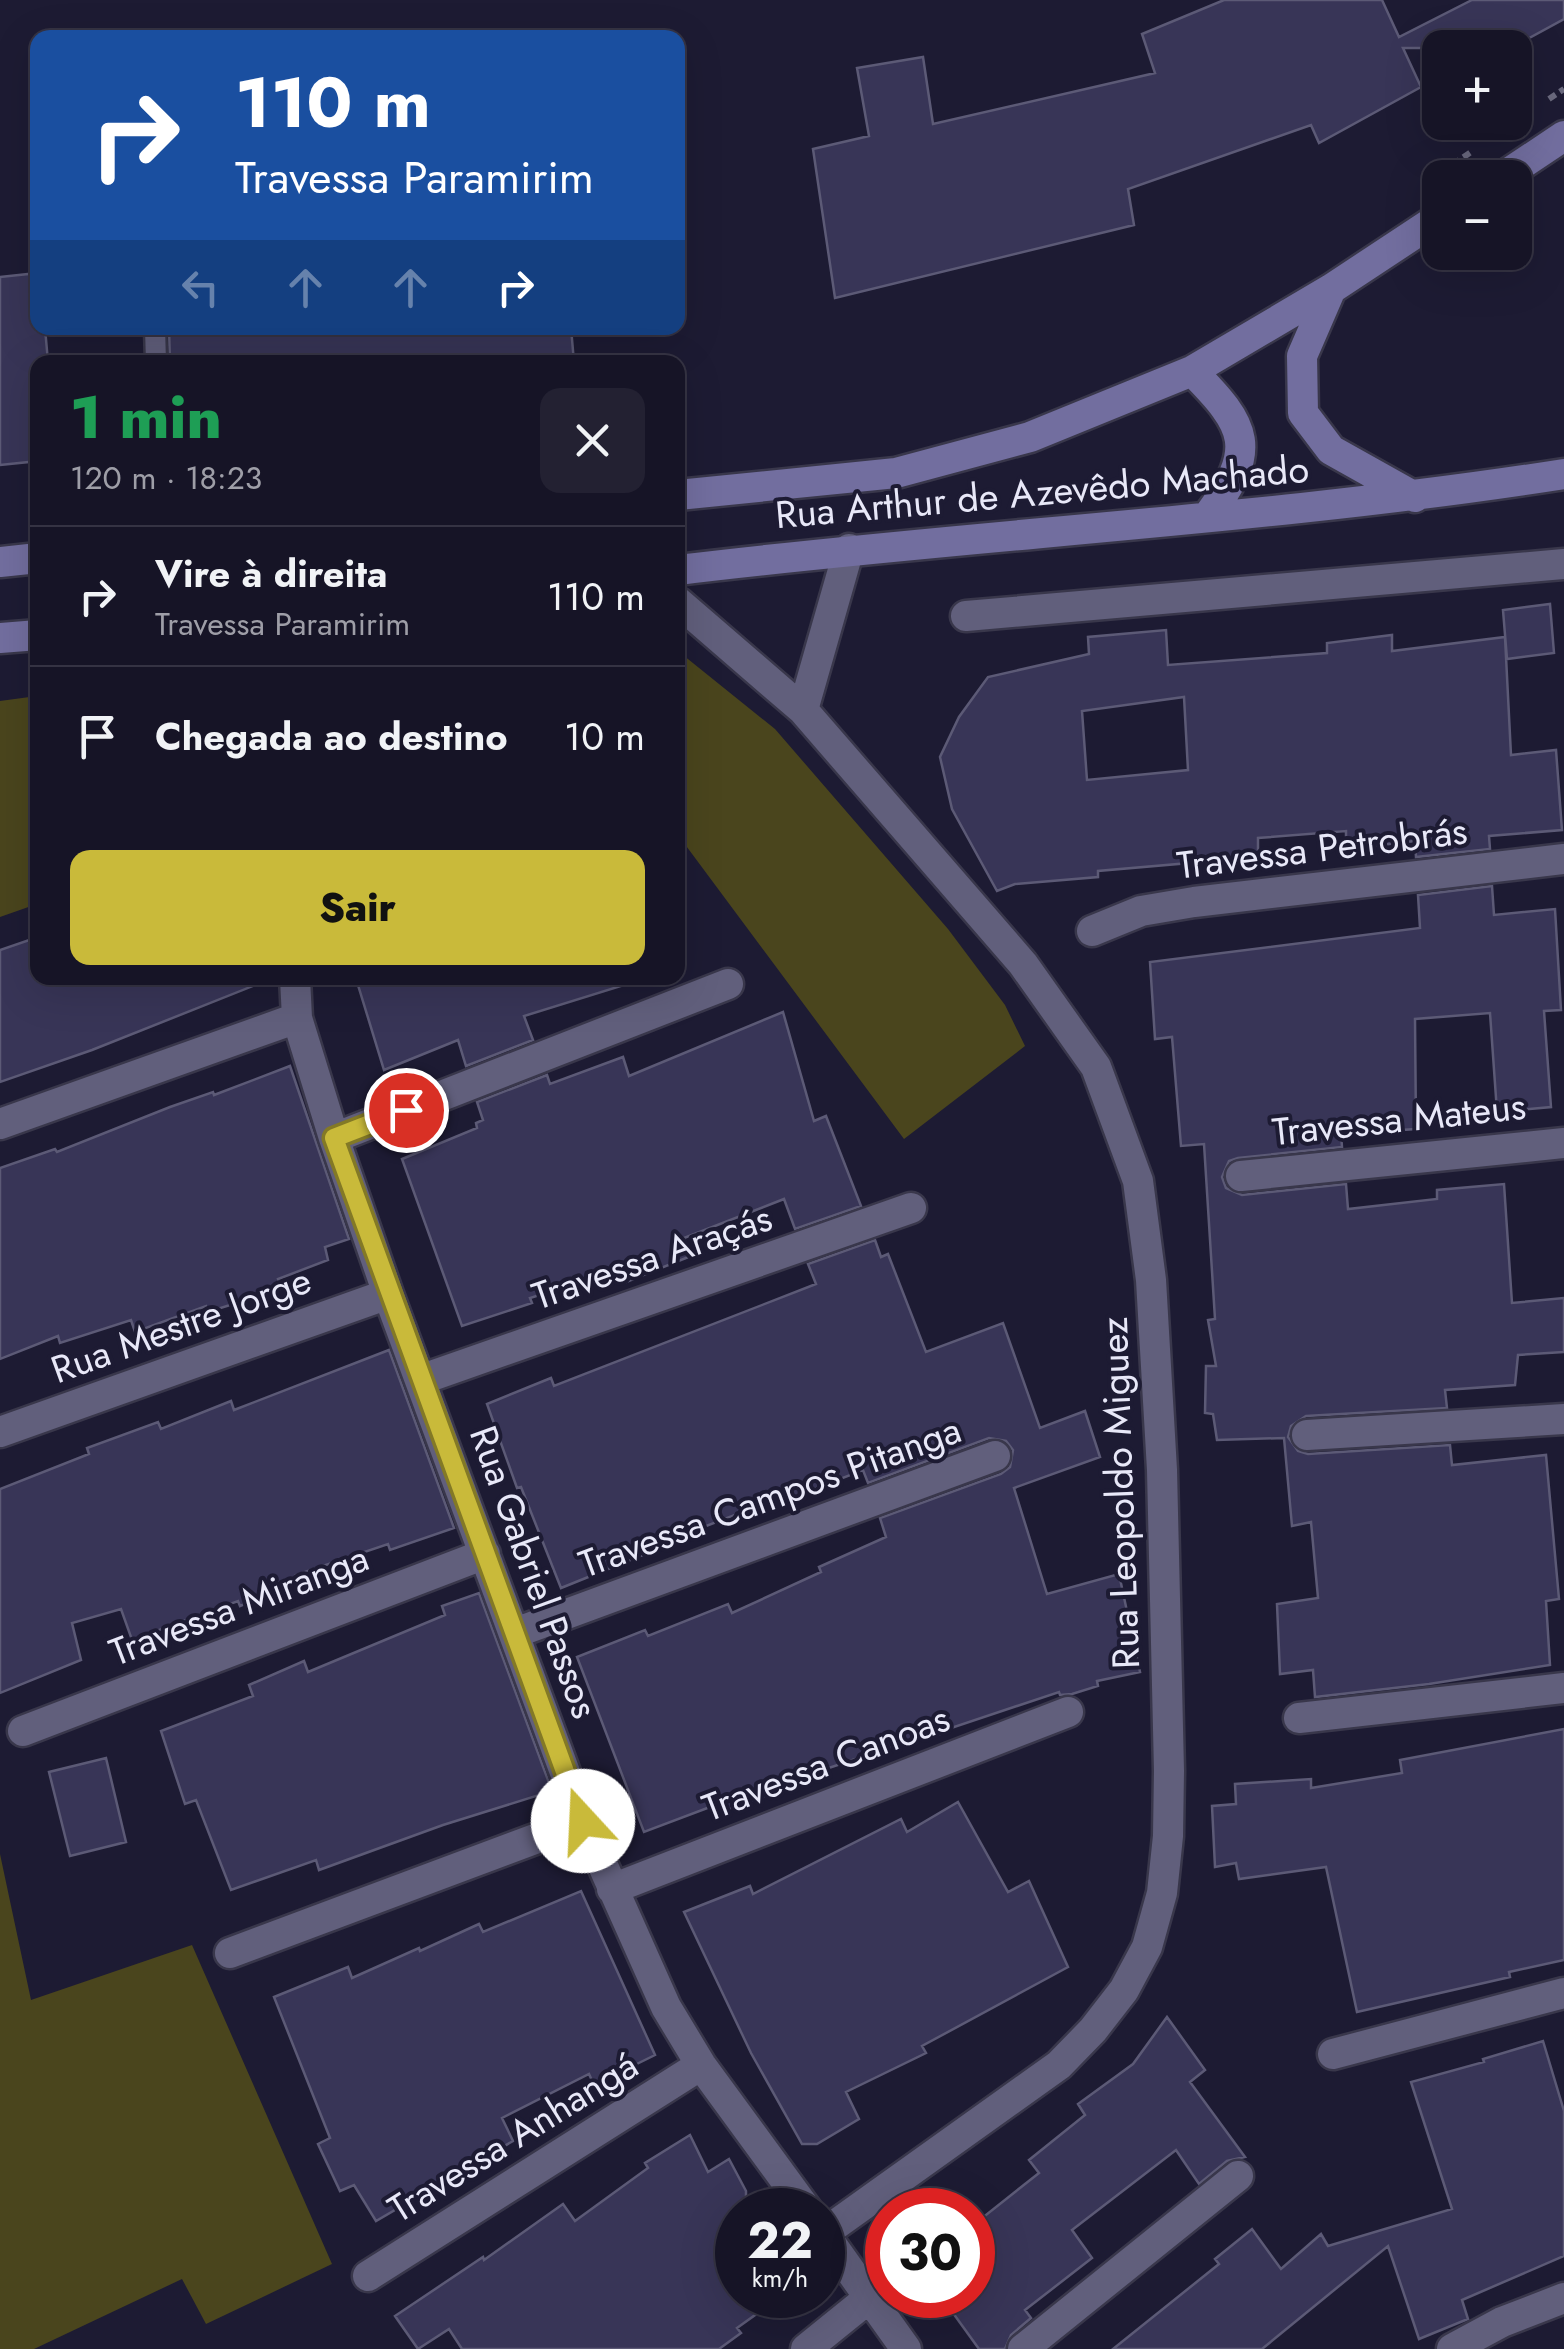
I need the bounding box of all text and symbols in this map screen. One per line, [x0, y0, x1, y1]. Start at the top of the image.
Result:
map controls [1422, 30, 1532, 270]
button: + [1422, 30, 1532, 140]
text: 110 m [235, 52, 431, 153]
icon: right [70, 70, 200, 200]
text: Travessa Paramirim [235, 145, 594, 210]
button: − [1422, 160, 1532, 270]
icon: left [173, 260, 228, 315]
icon: ahead [278, 260, 333, 315]
icon: ahead [383, 260, 438, 315]
icon: right [488, 260, 543, 315]
text: 1 min [70, 374, 222, 461]
button: close [540, 388, 645, 493]
street label: Rua Arthur de Azevêdo Machado [773, 441, 1311, 542]
text: 120 m · 18:23 [70, 455, 262, 501]
text: Vire à direita [155, 546, 388, 601]
icon: right [70, 569, 125, 624]
text: 110 m [547, 569, 645, 624]
text: Travessa Paramirim [155, 601, 410, 647]
icon: arrive [70, 709, 125, 764]
text: Chegada ao destino [155, 709, 508, 764]
text: 10 m [564, 709, 645, 764]
street label: Travessa Petrobrás [1174, 802, 1470, 893]
button: Sair [70, 850, 645, 965]
pin [364, 1068, 449, 1153]
street label: Travessa Mateus [1269, 1078, 1529, 1159]
icon: arrive [379, 1083, 434, 1138]
street label: Travessa Araçás [525, 1190, 779, 1323]
street label: Rua Mestre Jorge [43, 1252, 318, 1397]
street label: Rua Leopoldo Miguez [1086, 1316, 1153, 1670]
street label: Travessa Campos Pitanga [571, 1402, 969, 1591]
street label: Rua Gabriel Passos [456, 1418, 613, 1726]
street label: Travessa Miranga [101, 1530, 376, 1679]
street label: Travessa Canoas [694, 1690, 957, 1835]
position arrow [531, 1769, 635, 1873]
street label: Travessa Anhangá [377, 2038, 648, 2235]
speed limit sign: 30 [865, 2188, 995, 2318]
text: 22 [747, 2204, 813, 2277]
text: km/h [752, 2260, 808, 2296]

